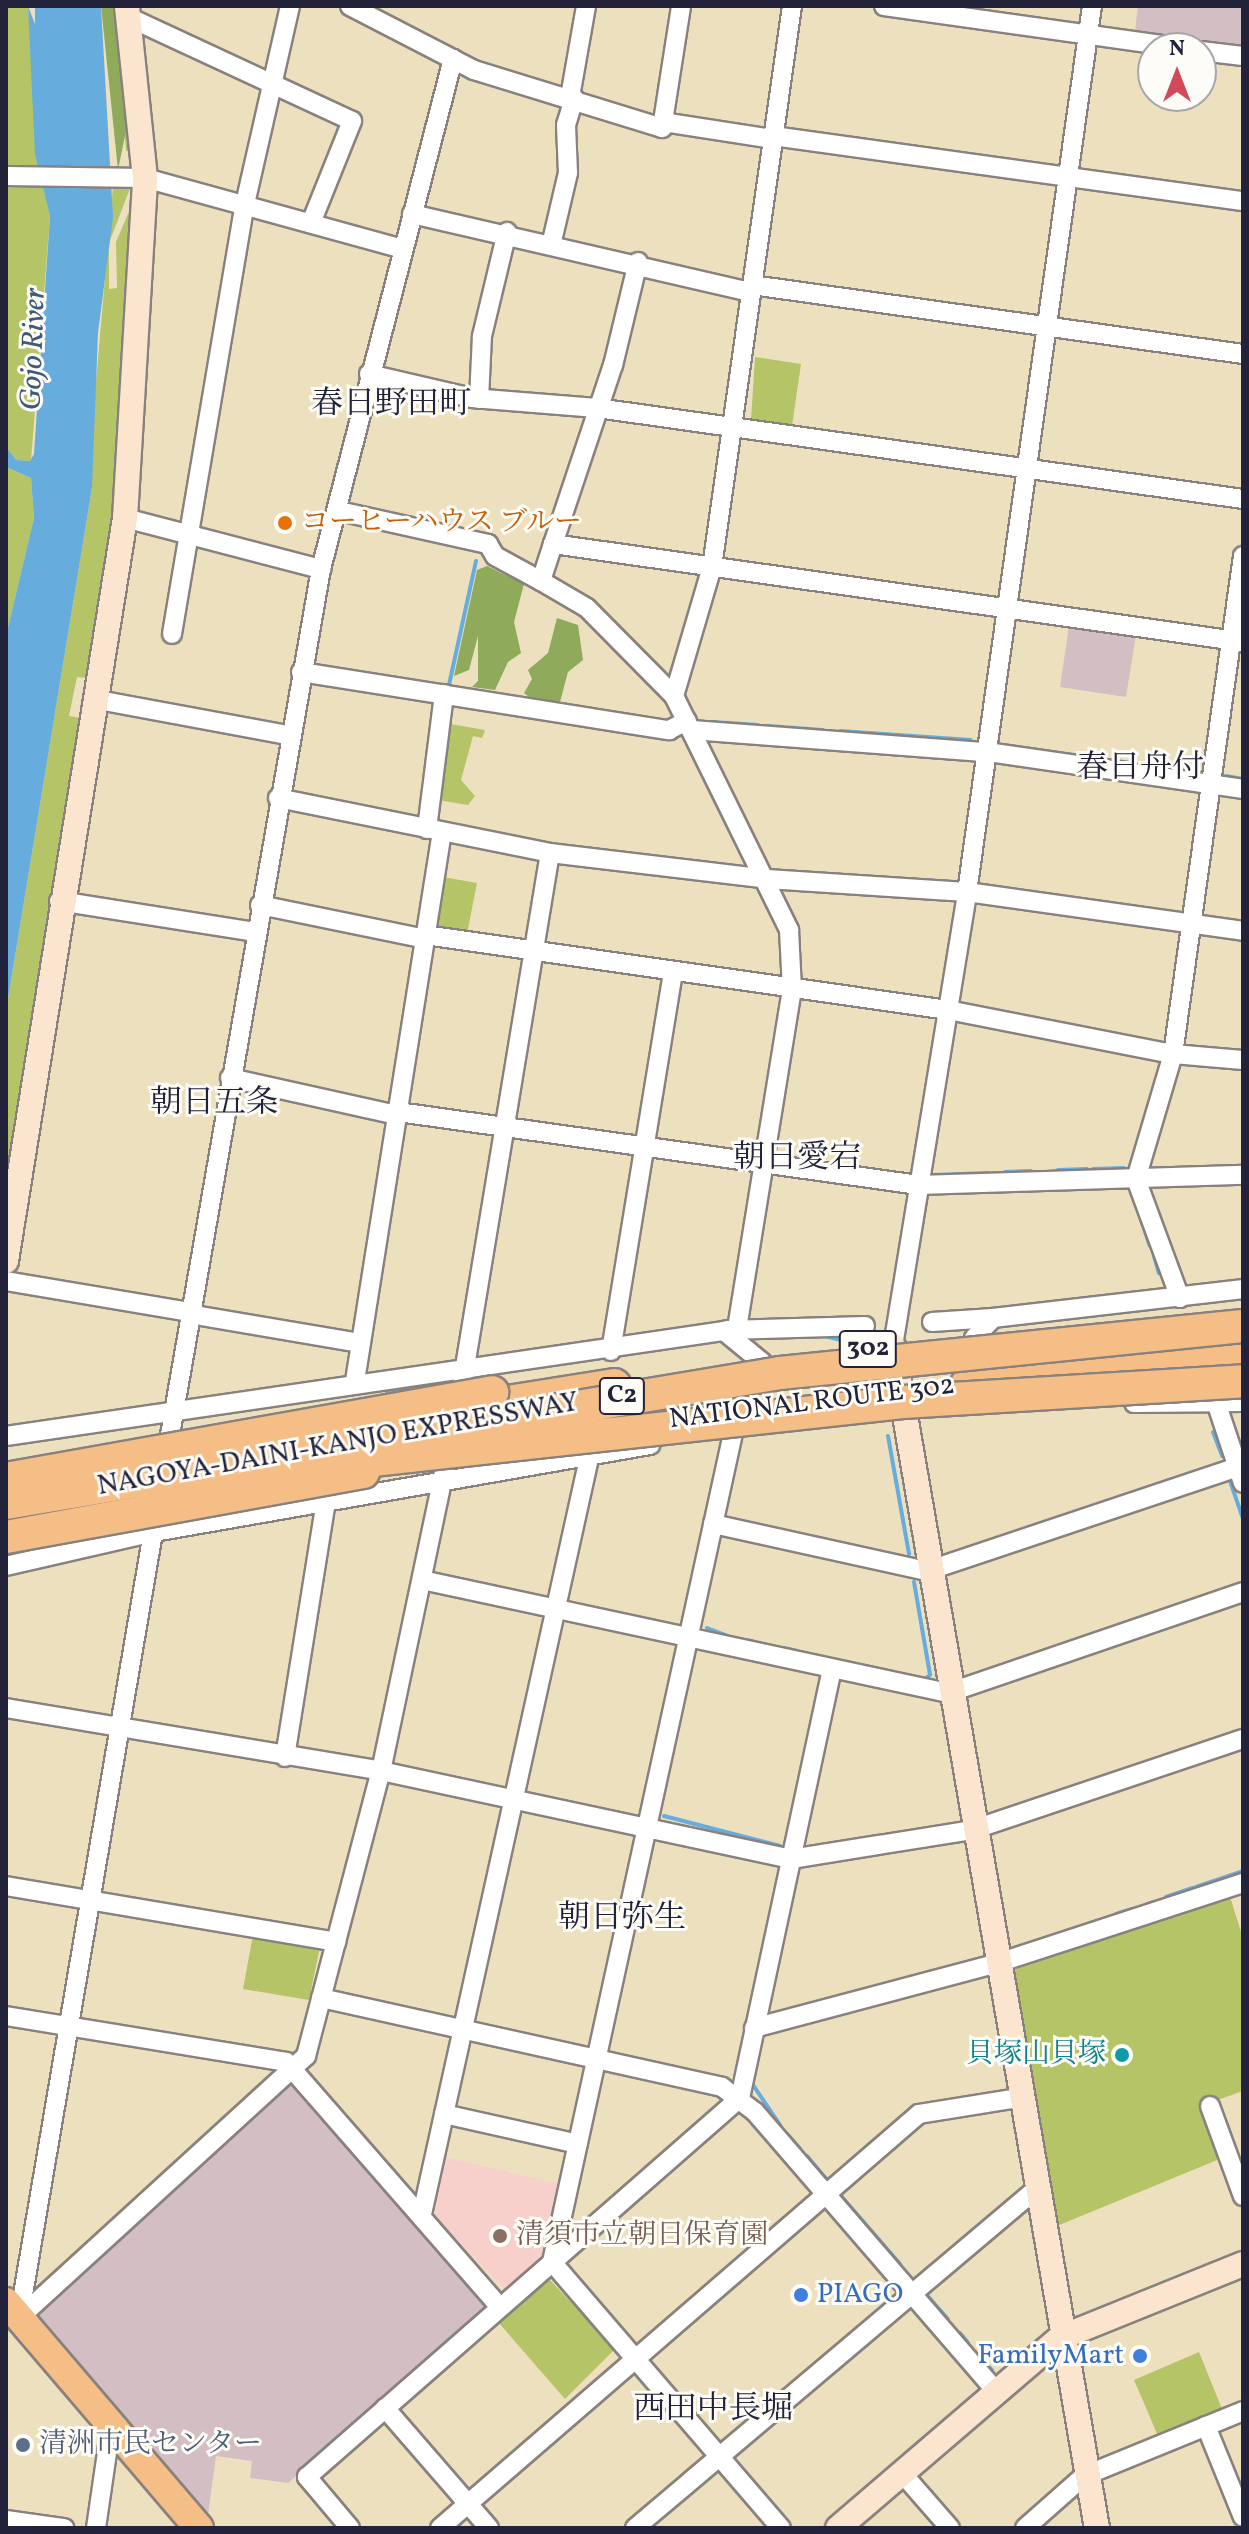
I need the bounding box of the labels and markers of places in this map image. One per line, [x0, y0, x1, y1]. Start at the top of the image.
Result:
place label: コーヒーハウス ブルー [301, 506, 585, 540]
marker: コーヒーハウス ブルー [276, 514, 294, 532]
place label: 貝塚山貝塚 [966, 2038, 1106, 2072]
marker: 貝塚山貝塚 [1113, 2046, 1131, 2064]
place label: 清須市立朝日保育園 [516, 2219, 768, 2253]
marker: 清須市立朝日保育園 [491, 2227, 509, 2245]
place label: PIAGO [817, 2278, 903, 2312]
marker: PIAGO [792, 2286, 810, 2304]
place label: FamilyMart [977, 2339, 1124, 2373]
marker: FamilyMart [1131, 2347, 1149, 2365]
place label: 清洲市民センター [39, 2428, 263, 2462]
marker: 清洲市民センター [14, 2436, 32, 2454]

